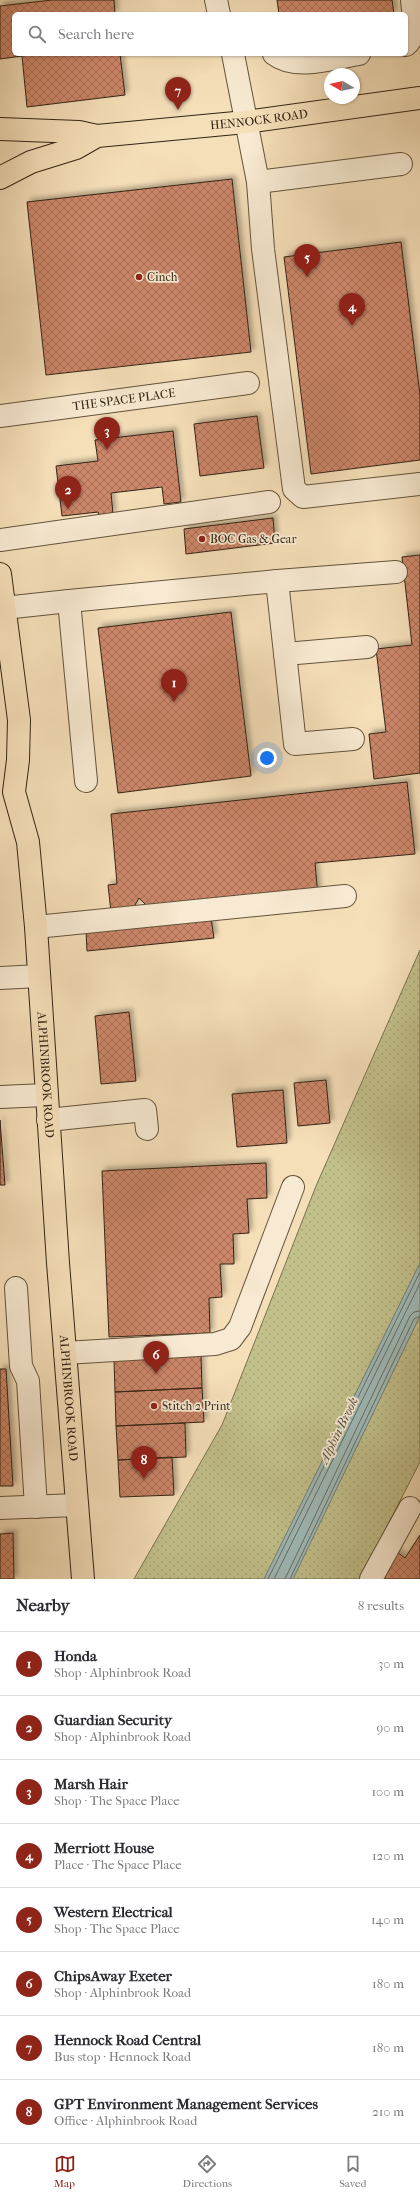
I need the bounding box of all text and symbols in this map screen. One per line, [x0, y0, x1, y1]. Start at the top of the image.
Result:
search box [12, 12, 408, 56]
icon: search [26, 23, 48, 45]
text: Search here [58, 25, 134, 43]
north arrow [324, 68, 360, 104]
pin: 7 [165, 77, 191, 110]
street label: HENNOCK ROAD [209, 107, 309, 132]
pin: 5 [294, 244, 320, 277]
place label: Cinch [147, 270, 178, 284]
marker: Cinch [134, 272, 144, 282]
pin: 4 [339, 293, 365, 326]
street label: THE SPACE PLACE [72, 386, 176, 413]
pin: 3 [94, 417, 120, 450]
pin: 2 [55, 476, 81, 509]
place label: BOC Gas & Gear [210, 532, 297, 546]
marker: BOC Gas & Gear [197, 534, 207, 544]
pin: 1 [161, 669, 187, 702]
your location [257, 748, 277, 768]
street label: ALPHINBROOK ROAD [35, 1010, 57, 1138]
street label: ALPHINBROOK ROAD [57, 1334, 81, 1462]
pin: 6 [143, 1341, 169, 1374]
water label: Alphin Brook [315, 1394, 361, 1468]
place label: Stitch 2 Print [162, 1399, 231, 1413]
marker: Stitch 2 Print [149, 1401, 159, 1411]
pin: 8 [131, 1446, 157, 1479]
text: Nearby [16, 1595, 70, 1615]
text: 8 results [358, 1598, 404, 1613]
text: Honda [54, 1647, 97, 1665]
text: 1 [27, 1656, 31, 1671]
text: 30 m [378, 1656, 404, 1671]
text: Shop · Alphinbrook Road [54, 1665, 191, 1680]
text: Guardian Security [54, 1711, 172, 1729]
text: 2 [26, 1720, 32, 1735]
text: 90 m [376, 1720, 404, 1735]
text: Shop · Alphinbrook Road [54, 1729, 191, 1744]
text: Marsh Hair [54, 1775, 128, 1793]
text: 3 [26, 1784, 32, 1799]
text: 100 m [371, 1784, 404, 1799]
text: Shop · The Space Place [54, 1793, 180, 1808]
text: Merriott House [54, 1839, 154, 1857]
text: 4 [25, 1848, 33, 1863]
text: 120 m [372, 1848, 404, 1863]
text: Place · The Space Place [54, 1857, 182, 1872]
text: Western Electrical [54, 1903, 173, 1921]
text: 5 [26, 1912, 32, 1927]
text: 140 m [371, 1912, 404, 1927]
text: Shop · The Space Place [54, 1921, 180, 1936]
text: ChipsAway Exeter [54, 1967, 172, 1985]
text: 6 [25, 1976, 33, 1991]
text: 180 m [372, 1976, 404, 1991]
text: Shop · Alphinbrook Road [54, 1985, 191, 2000]
text: Hennock Road Central [54, 2031, 201, 2049]
text: 7 [26, 2040, 32, 2055]
text: 180 m [372, 2040, 404, 2055]
text: Bus stop · Hennock Road [54, 2049, 191, 2064]
text: GPT Environment Management Services [54, 2095, 318, 2113]
text: 8 [26, 2104, 32, 2119]
text: 210 m [372, 2104, 404, 2119]
text: Office · Alphinbrook Road [54, 2113, 197, 2128]
tab: Map [54, 2153, 76, 2190]
tab: Directions [183, 2153, 232, 2190]
tab: Saved [339, 2153, 366, 2190]

